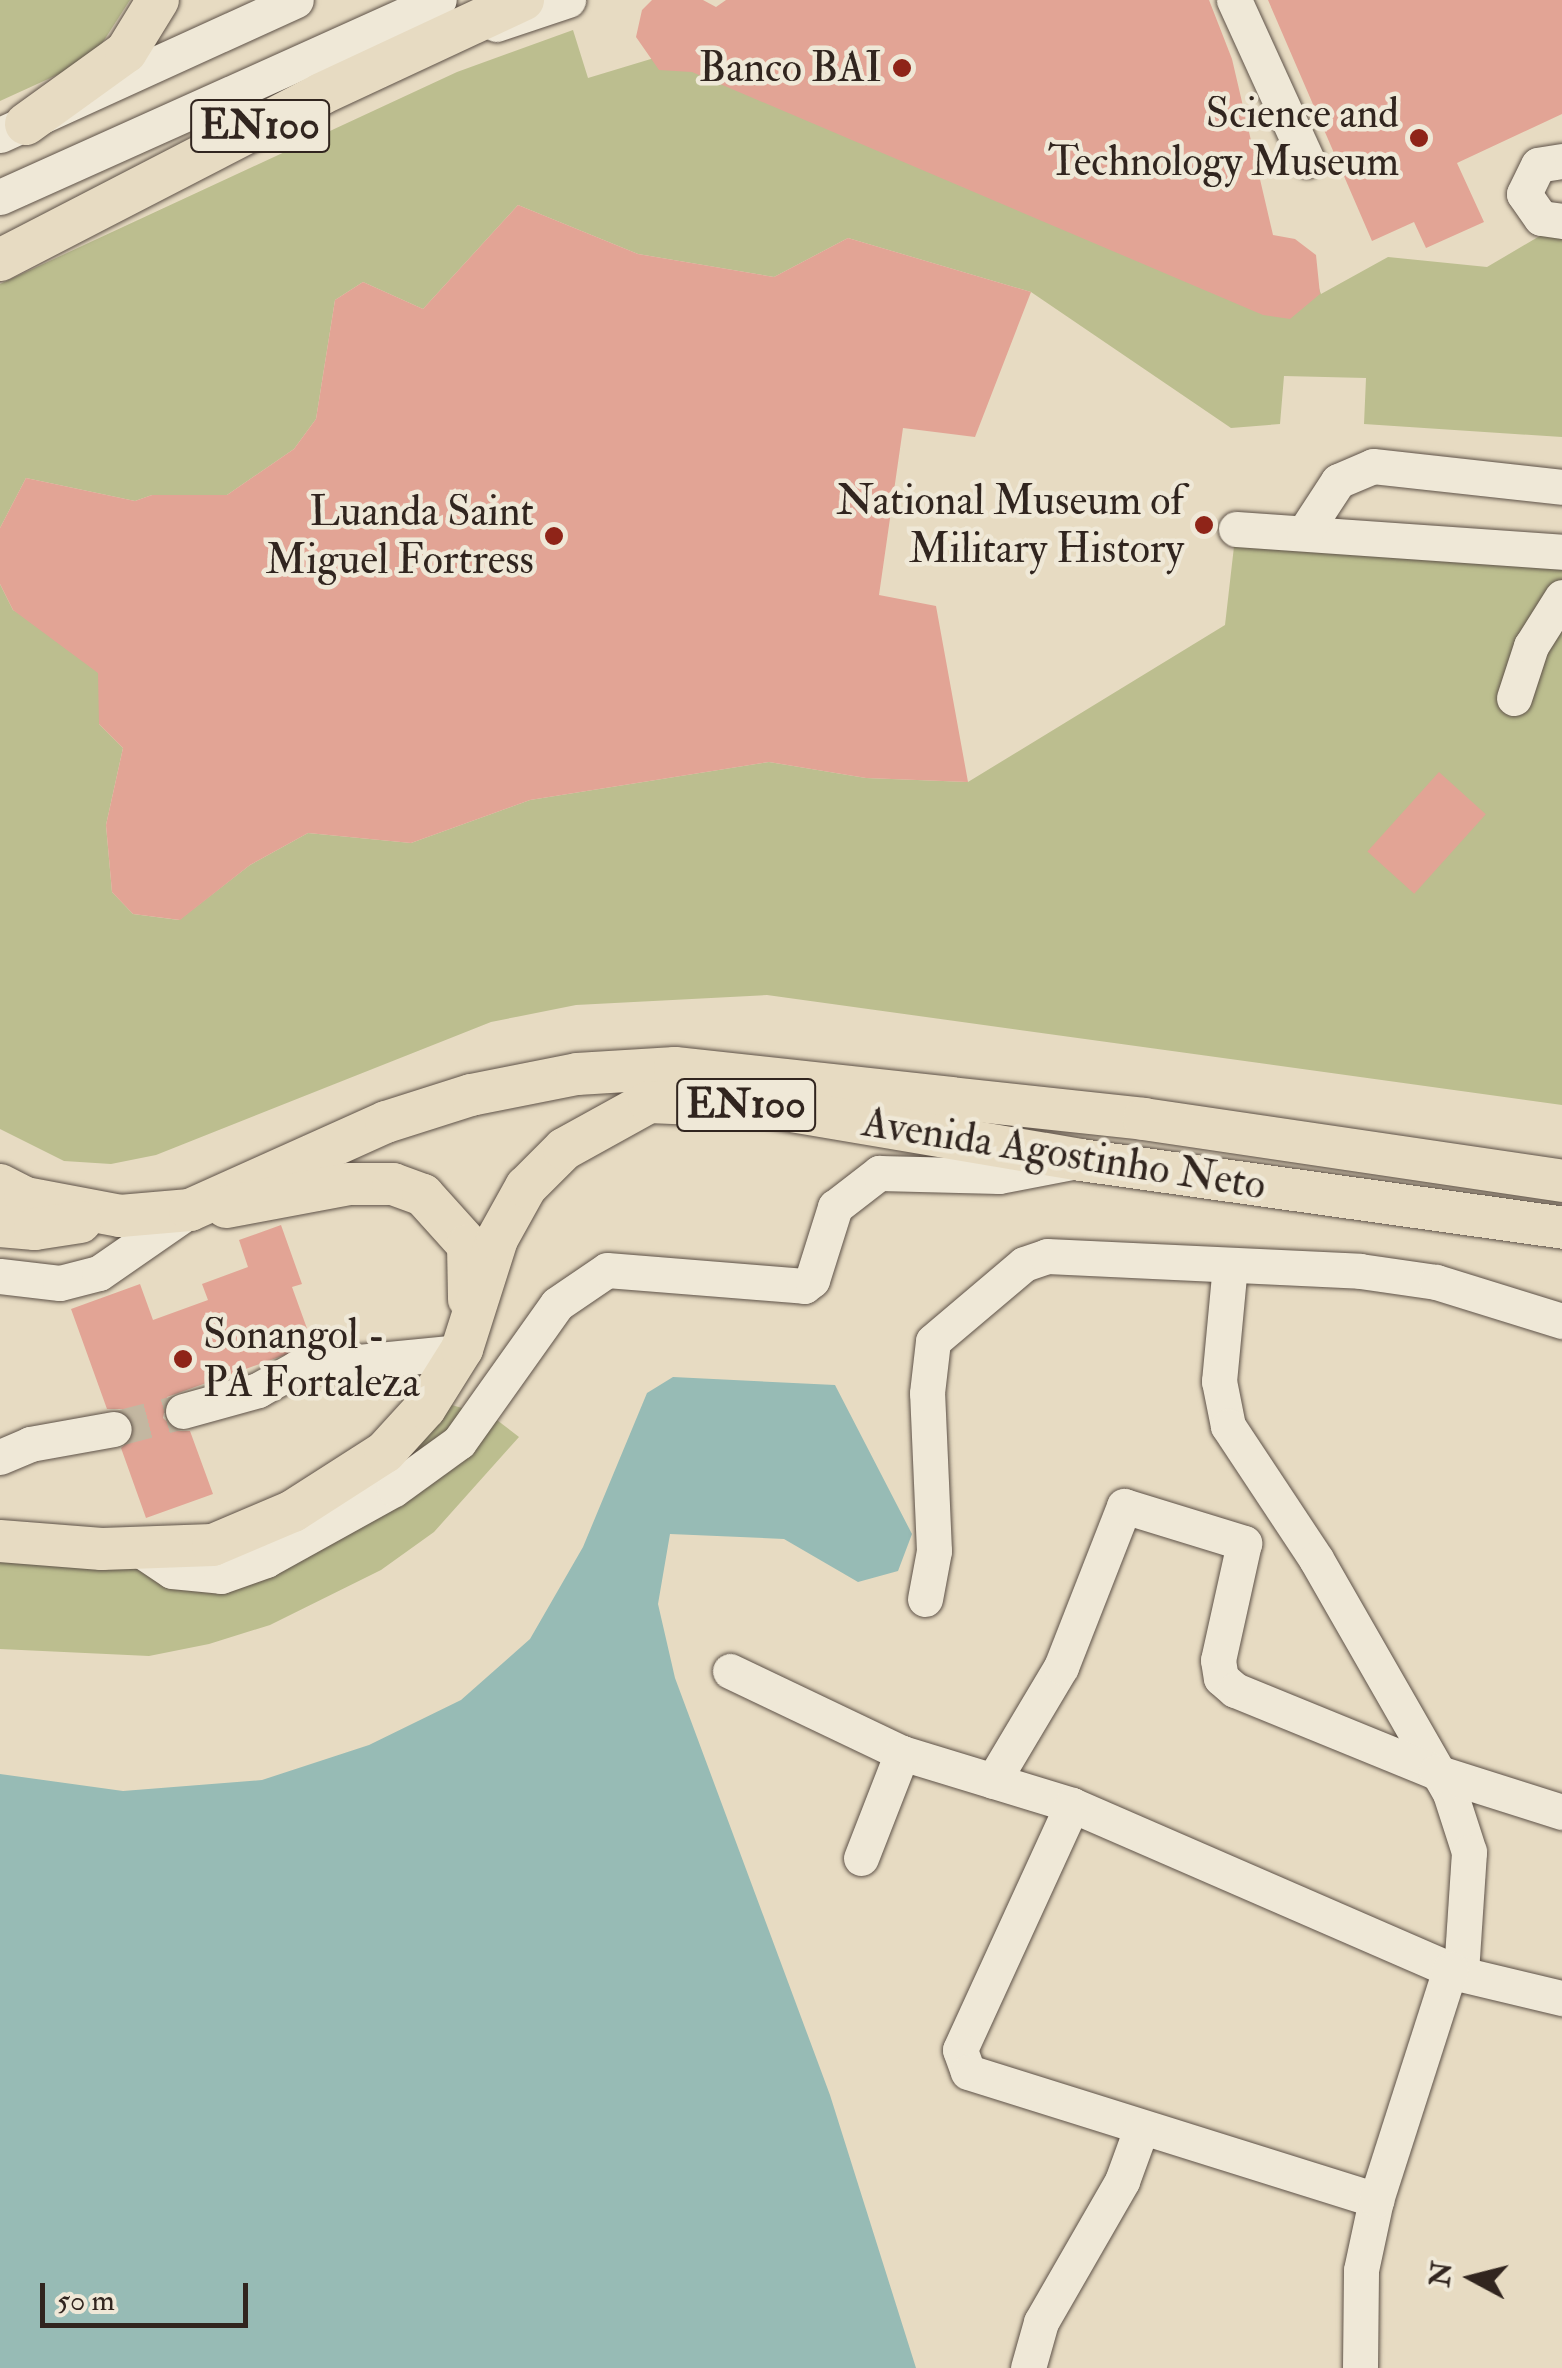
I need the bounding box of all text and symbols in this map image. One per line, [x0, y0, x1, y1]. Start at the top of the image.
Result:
place label: Banco BAI [699, 43, 882, 93]
marker: Banco BAI [891, 57, 913, 79]
place label: Science and Technology Museum [1048, 89, 1399, 188]
road number: EN100 [190, 91, 330, 161]
marker: Science and Technology Museum [1408, 127, 1430, 149]
place label: National Museum of Military History [836, 476, 1184, 574]
place label: Luanda Saint Miguel Fortress [266, 487, 534, 586]
marker: National Museum of Military History [1193, 514, 1215, 536]
marker: Luanda Saint Miguel Fortress [543, 525, 565, 547]
road number: EN100 [676, 1070, 816, 1140]
street label: Avenida Agostinho Neto [859, 1097, 1269, 1211]
place label: Sonangol - PA Fortaleza [203, 1310, 420, 1408]
marker: Sonangol - PA Fortaleza [172, 1348, 194, 1370]
north arrow [1422, 2228, 1522, 2328]
text: N [1423, 2260, 1461, 2289]
scale bar [45, 2263, 252, 2325]
text: 50 m [57, 2282, 115, 2319]

